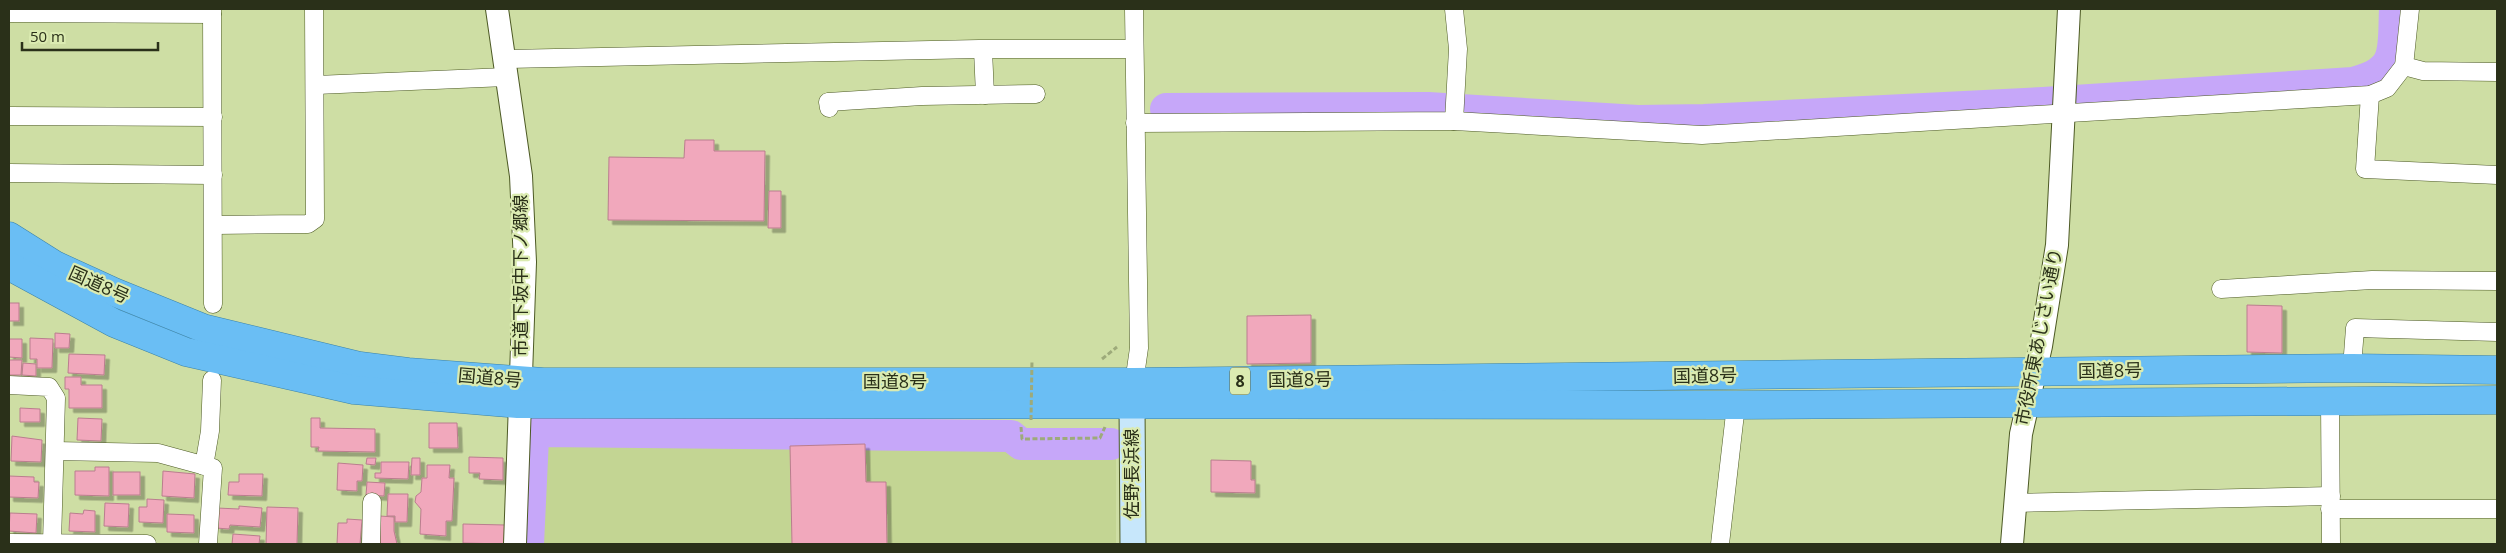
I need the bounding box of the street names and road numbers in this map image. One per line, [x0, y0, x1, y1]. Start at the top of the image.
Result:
street label: 市道下坂中下ノ郷線 [508, 195, 532, 357]
street label: 市役所東あじさい通り [2009, 246, 2067, 427]
street label: 国道8号 [65, 260, 134, 308]
street label: 国道8号 [2078, 357, 2142, 383]
street label: 国道8号 [457, 362, 523, 392]
street label: 国道8号 [1673, 362, 1737, 388]
street label: 国道8号 [1268, 366, 1332, 392]
road number: 8 [1230, 368, 1250, 394]
street label: 国道8号 [863, 369, 927, 393]
street label: 佐野長浜線 [1119, 429, 1143, 519]

